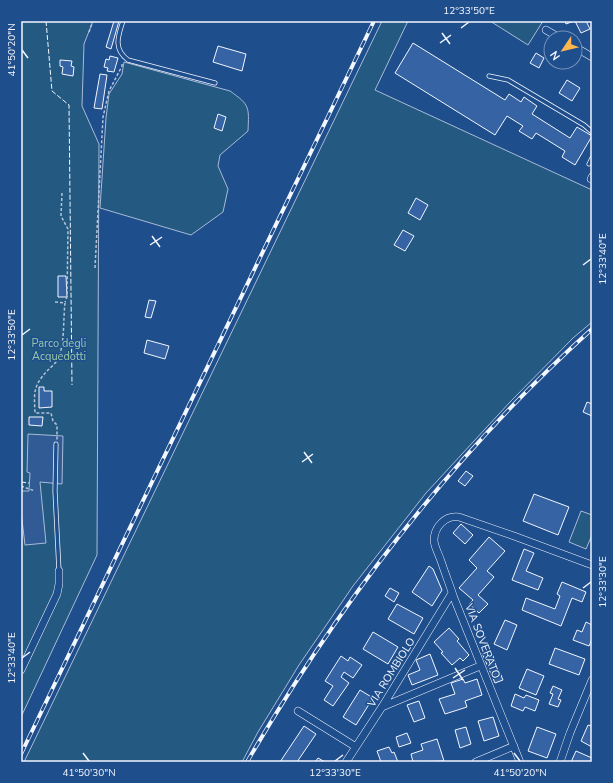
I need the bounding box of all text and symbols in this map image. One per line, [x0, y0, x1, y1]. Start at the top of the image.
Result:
text: 12°33'50"E [443, 4, 495, 18]
text: 41°50'20"N [5, 23, 19, 77]
north arrow [543, 30, 583, 70]
text: N [547, 48, 564, 63]
text: 12°33'40"E [596, 233, 610, 285]
text: 12°33'50"E [5, 309, 19, 361]
park label: Parco degli Acquedotti [32, 336, 86, 364]
text: 12°33'30"E [596, 556, 610, 608]
street label: VIA SOVERATO [461, 601, 504, 681]
text: 12°33'40"E [5, 632, 19, 684]
street label: VIA ROMBIOLO [364, 635, 419, 711]
text: 41°50'30"N [62, 766, 116, 780]
text: 12°33'30"E [309, 766, 361, 780]
text: 41°50'20"N [493, 766, 547, 780]

